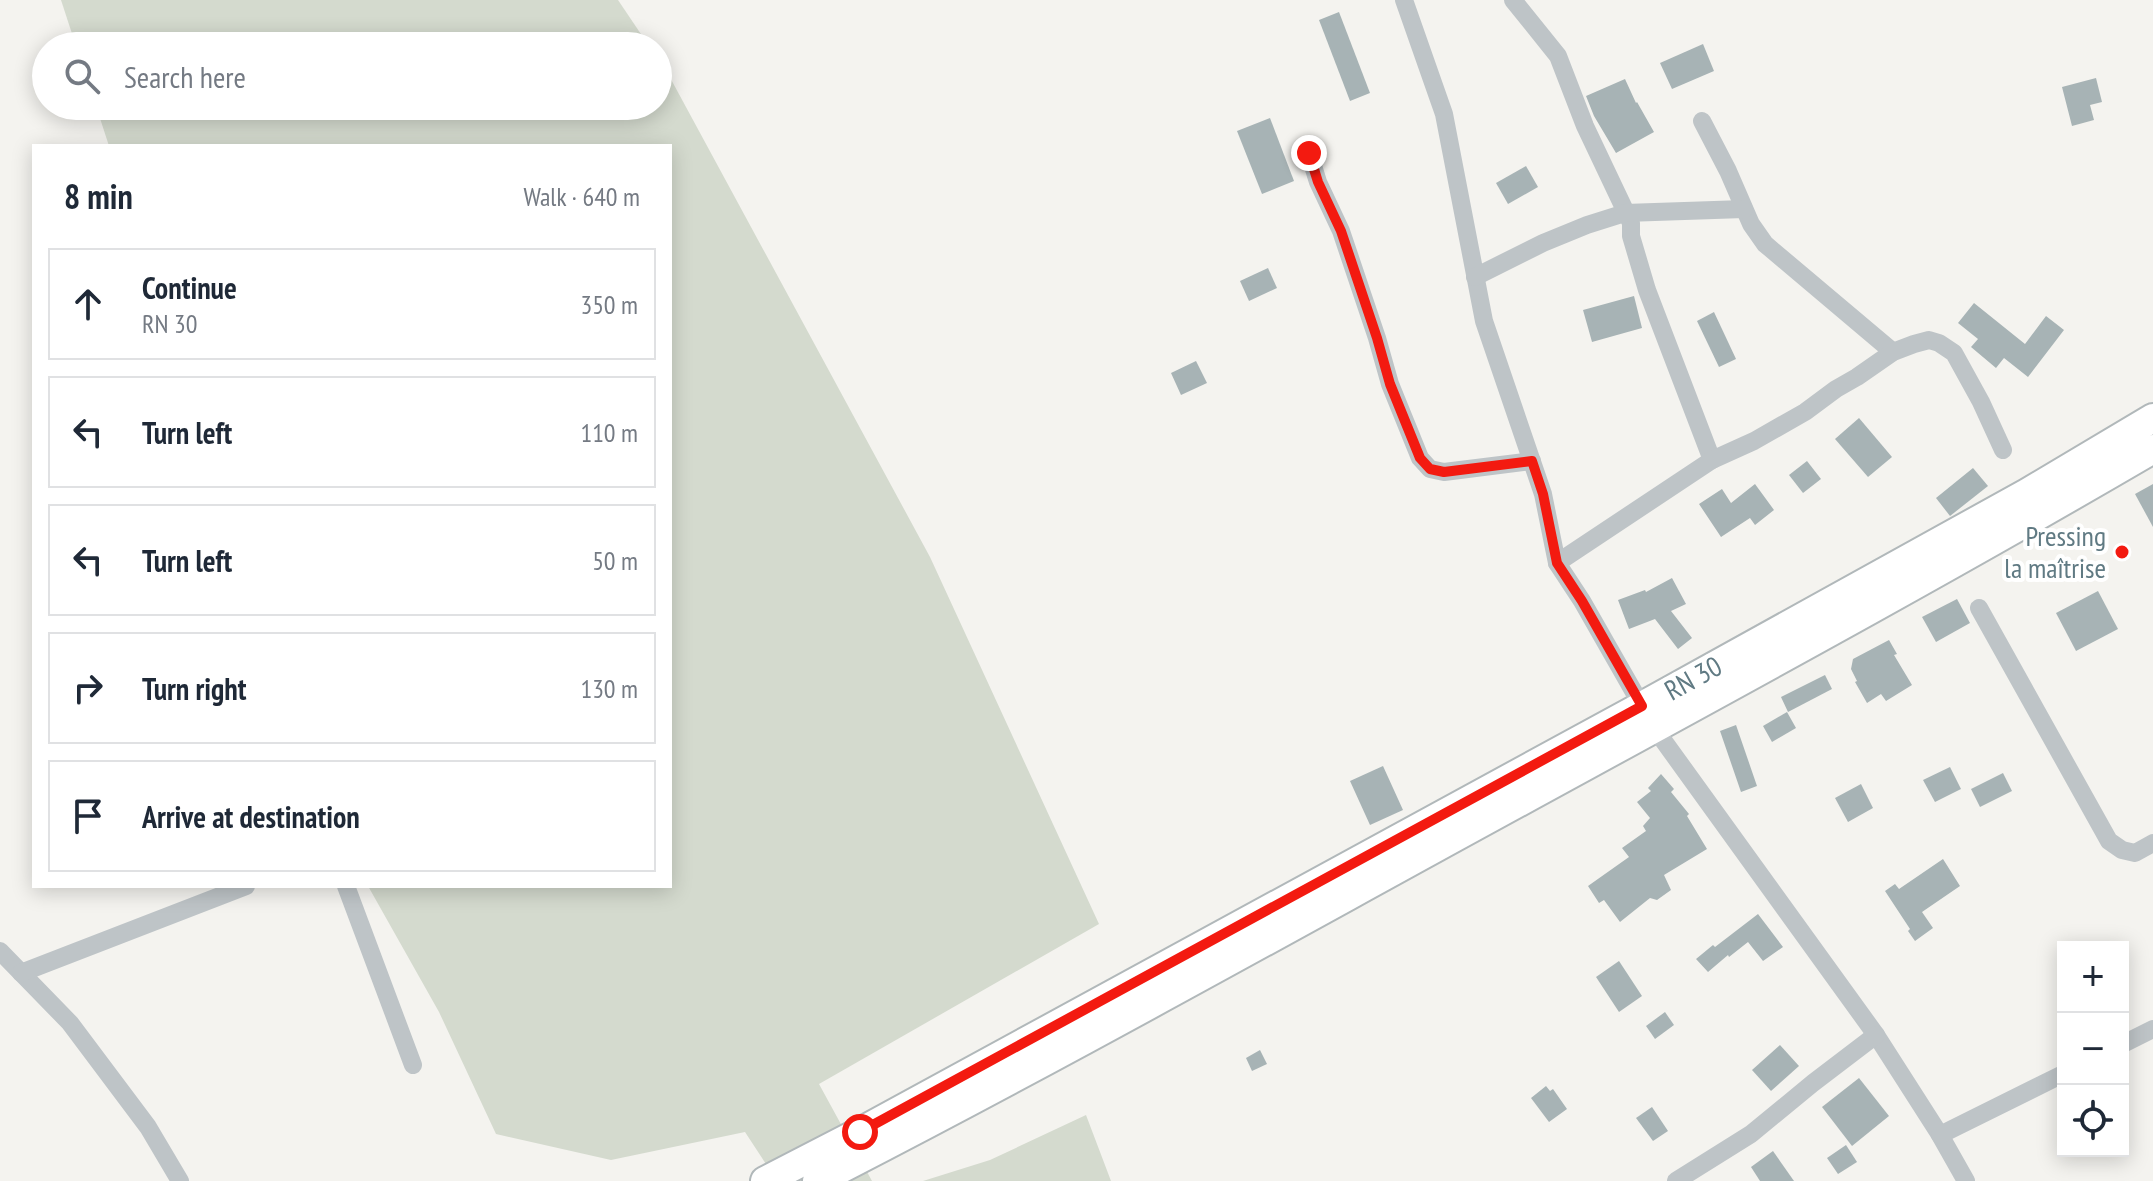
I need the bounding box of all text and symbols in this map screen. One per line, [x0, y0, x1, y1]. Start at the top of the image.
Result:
search box [32, 32, 672, 120]
icon: search [60, 54, 104, 98]
text: Search here [124, 57, 246, 96]
route end [1291, 135, 1327, 171]
text: 8 min [64, 174, 133, 218]
text: Walk · 640 m [523, 180, 640, 213]
text: Continue [142, 268, 237, 307]
icon: ahead [66, 282, 110, 326]
text: 350 m [580, 288, 638, 321]
text: RN 30 [142, 307, 197, 340]
icon: left [66, 410, 110, 454]
text: Turn left [142, 413, 232, 452]
text: 110 m [580, 416, 638, 449]
place label: Pressing la maîtrise [2004, 517, 2106, 586]
icon: left [66, 538, 110, 582]
text: Turn left [142, 541, 232, 580]
marker: Pressing la maîtrise [2113, 543, 2131, 561]
text: 50 m [592, 544, 638, 577]
street label: RN 30 [1658, 647, 1728, 708]
icon: right [66, 666, 110, 710]
text: Turn right [142, 669, 246, 708]
text: 130 m [580, 672, 638, 705]
icon: arrive [66, 794, 110, 838]
text: Arrive at destination [142, 797, 360, 836]
map controls [2057, 941, 2129, 1157]
button: + [2057, 941, 2129, 1013]
button: − [2057, 1013, 2129, 1085]
button: locate [2057, 1085, 2129, 1157]
route start [842, 1114, 878, 1150]

